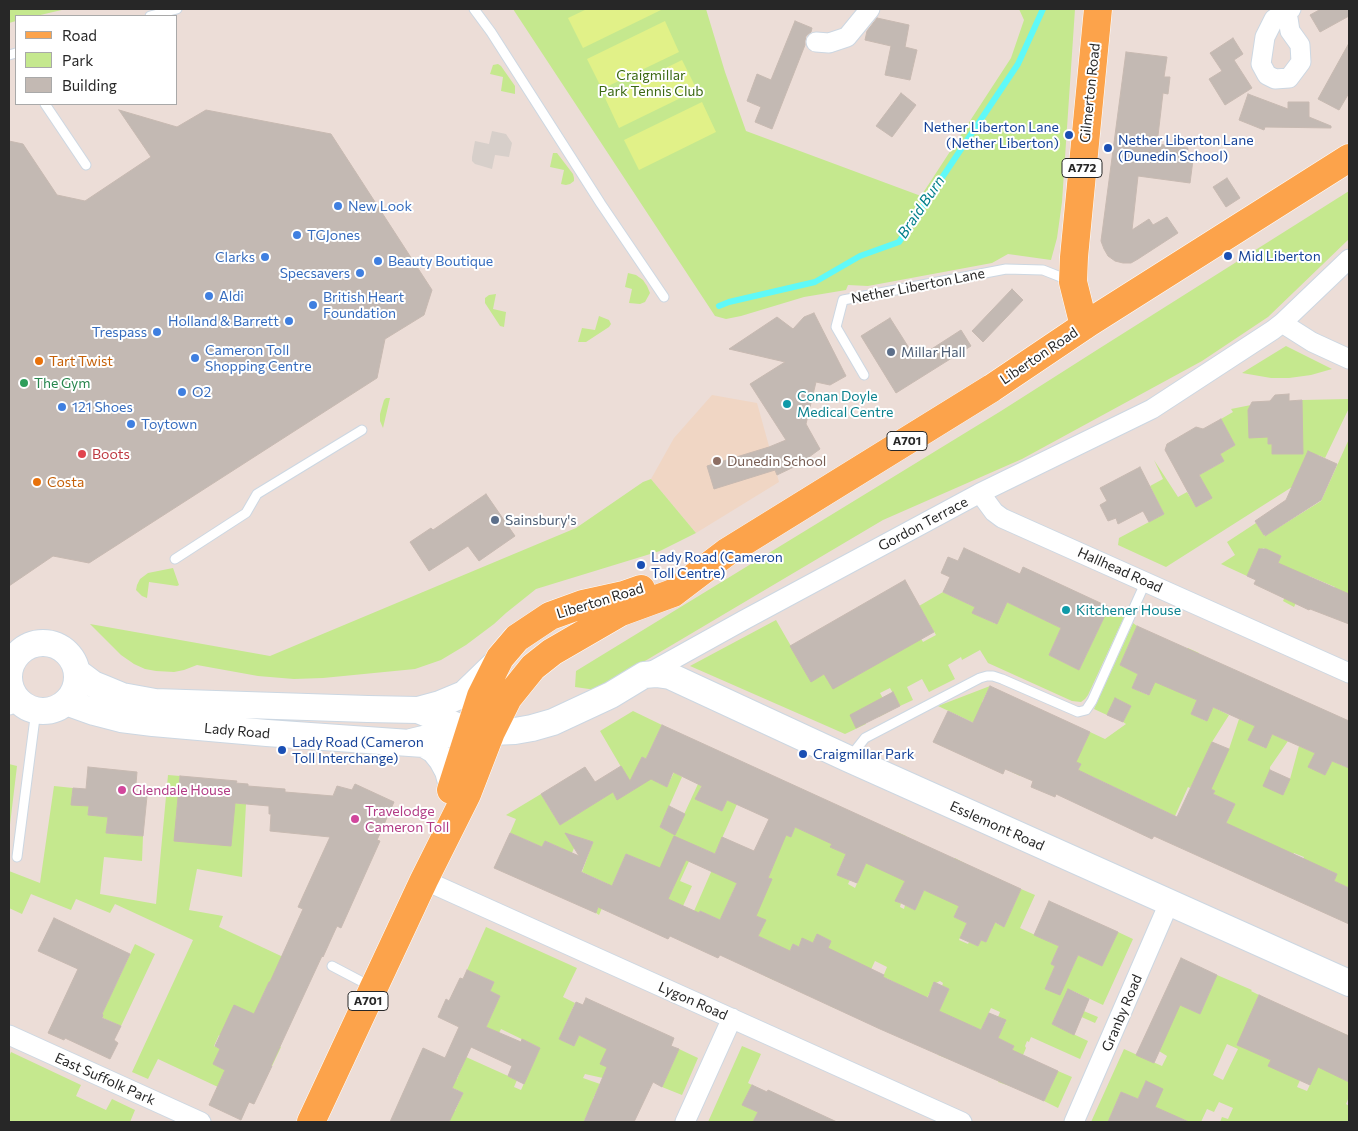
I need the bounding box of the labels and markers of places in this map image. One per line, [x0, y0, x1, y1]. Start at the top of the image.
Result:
place label: Nether Liberton Lane (Nether Liberton) [923, 119, 1059, 152]
marker: Nether Liberton Lane (Nether Liberton) [1063, 129, 1075, 141]
place label: Nether Liberton Lane (Dunedin School) [1118, 132, 1254, 164]
marker: Nether Liberton Lane (Dunedin School) [1102, 142, 1114, 154]
place label: New Look [348, 198, 412, 214]
marker: New Look [332, 200, 344, 212]
place label: TGJones [307, 227, 360, 243]
marker: TGJones [291, 229, 303, 241]
place label: Mid Liberton [1238, 248, 1321, 264]
place label: Clarks [215, 249, 255, 265]
marker: Mid Liberton [1222, 250, 1234, 262]
marker: Clarks [259, 251, 271, 263]
place label: Beauty Boutique [388, 253, 493, 269]
marker: Beauty Boutique [372, 255, 384, 267]
place label: Specsavers [280, 265, 350, 281]
marker: Specsavers [354, 267, 366, 279]
place label: Aldi [219, 288, 244, 304]
place label: British Heart Foundation [323, 289, 404, 322]
marker: Aldi [203, 290, 215, 302]
marker: British Heart Foundation [307, 299, 319, 311]
place label: Holland & Barrett [168, 313, 279, 329]
marker: Holland & Barrett [283, 315, 295, 327]
place label: Trespass [92, 324, 147, 340]
marker: Trespass [151, 326, 163, 338]
place label: Cameron Toll Shopping Centre [205, 342, 312, 374]
place label: Millar Hall [901, 344, 966, 360]
marker: Millar Hall [885, 346, 897, 358]
marker: Cameron Toll Shopping Centre [189, 352, 201, 364]
place label: Tart Twist [49, 353, 113, 369]
marker: Tart Twist [33, 355, 45, 367]
place label: The Gym [34, 375, 90, 391]
marker: The Gym [18, 377, 30, 389]
place label: O2 [192, 384, 211, 400]
marker: O2 [176, 386, 188, 398]
place label: Conan Doyle Medical Centre [797, 388, 893, 421]
marker: Conan Doyle Medical Centre [781, 398, 793, 410]
place label: 121 Shoes [72, 399, 133, 415]
marker: 121 Shoes [56, 401, 68, 413]
place label: Toytown [141, 416, 197, 432]
marker: Toytown [125, 418, 137, 430]
place label: Boots [92, 446, 130, 462]
marker: Boots [76, 448, 88, 460]
place label: Dunedin School [727, 453, 826, 469]
marker: Dunedin School [711, 455, 723, 467]
place label: Costa [47, 474, 84, 490]
marker: Costa [31, 476, 43, 488]
place label: Sainsbury's [505, 512, 577, 528]
marker: Sainsbury's [489, 514, 501, 526]
place label: Lady Road (Cameron Toll Centre) [651, 549, 783, 582]
marker: Lady Road (Cameron Toll Centre) [635, 559, 647, 571]
place label: Kitchener House [1076, 602, 1181, 618]
marker: Kitchener House [1060, 604, 1072, 616]
place label: Lady Road (Cameron Toll Interchange) [292, 734, 424, 766]
marker: Lady Road (Cameron Toll Interchange) [276, 744, 288, 756]
place label: Craigmillar Park [813, 746, 914, 762]
marker: Craigmillar Park [797, 748, 809, 760]
place label: Glendale House [132, 782, 231, 798]
marker: Glendale House [116, 784, 128, 796]
place label: Travelodge Cameron Toll [365, 803, 449, 836]
marker: Travelodge Cameron Toll [349, 813, 361, 825]

